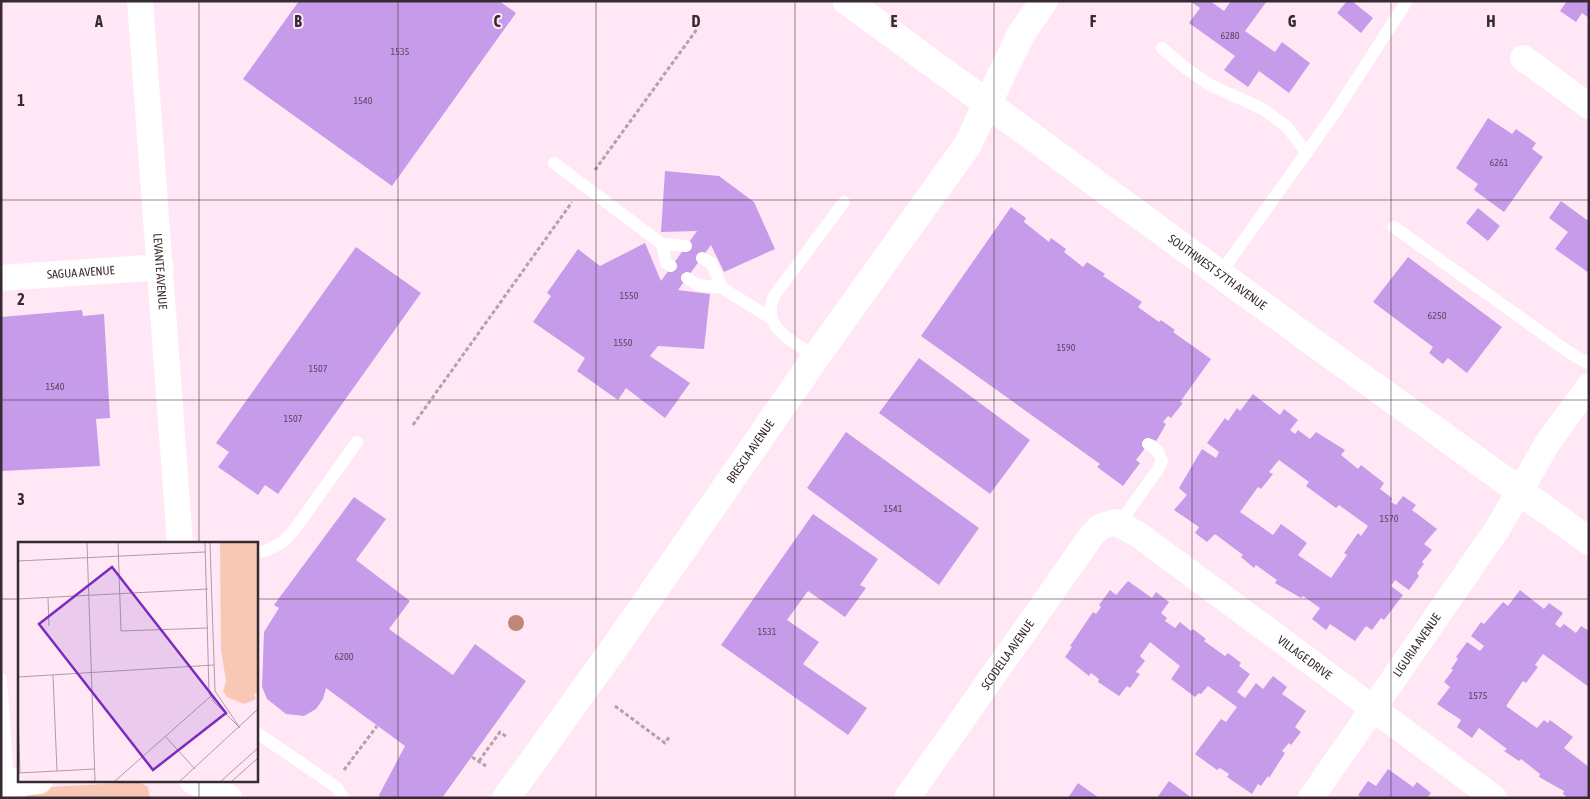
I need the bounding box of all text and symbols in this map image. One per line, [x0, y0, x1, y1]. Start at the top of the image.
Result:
text: A [94, 12, 103, 30]
text: B [294, 12, 302, 30]
text: C [493, 12, 501, 30]
text: D [692, 12, 701, 30]
text: E [891, 12, 898, 30]
text: F [1090, 12, 1097, 30]
text: G [1288, 12, 1297, 30]
text: H [1486, 12, 1496, 30]
house number: 6280 [1221, 30, 1240, 41]
house number: 1535 [391, 46, 410, 57]
text: 1 [17, 91, 25, 109]
house number: 1540 [354, 95, 373, 106]
house number: 6261 [1490, 157, 1509, 168]
street label: SOUTHWEST 57TH AVENUE [1165, 232, 1269, 313]
street label: LEVANTE AVENUE [150, 233, 170, 310]
street label: SAGUA AVENUE [46, 263, 115, 282]
text: 2 [17, 290, 25, 308]
house number: 1550 [620, 290, 639, 301]
house number: 6250 [1428, 310, 1447, 321]
house number: 1550 [614, 337, 633, 348]
house number: 1590 [1057, 342, 1076, 353]
house number: 1507 [309, 363, 328, 374]
house number: 1540 [46, 381, 65, 392]
house number: 1507 [284, 413, 303, 424]
street label: BRESCIA AVENUE [724, 417, 777, 486]
text: 3 [17, 490, 25, 508]
house number: 1541 [884, 503, 903, 514]
house number: 1570 [1380, 513, 1399, 524]
inset map [18, 542, 258, 782]
street label: LIGURIA AVENUE [1390, 611, 1444, 679]
street label: SCODELLA AVENUE [978, 617, 1037, 692]
house number: 1531 [758, 626, 777, 637]
street label: VILLAGE DRIVE [1275, 633, 1334, 682]
house number: 6200 [335, 651, 354, 662]
house number: 1575 [1469, 690, 1488, 701]

